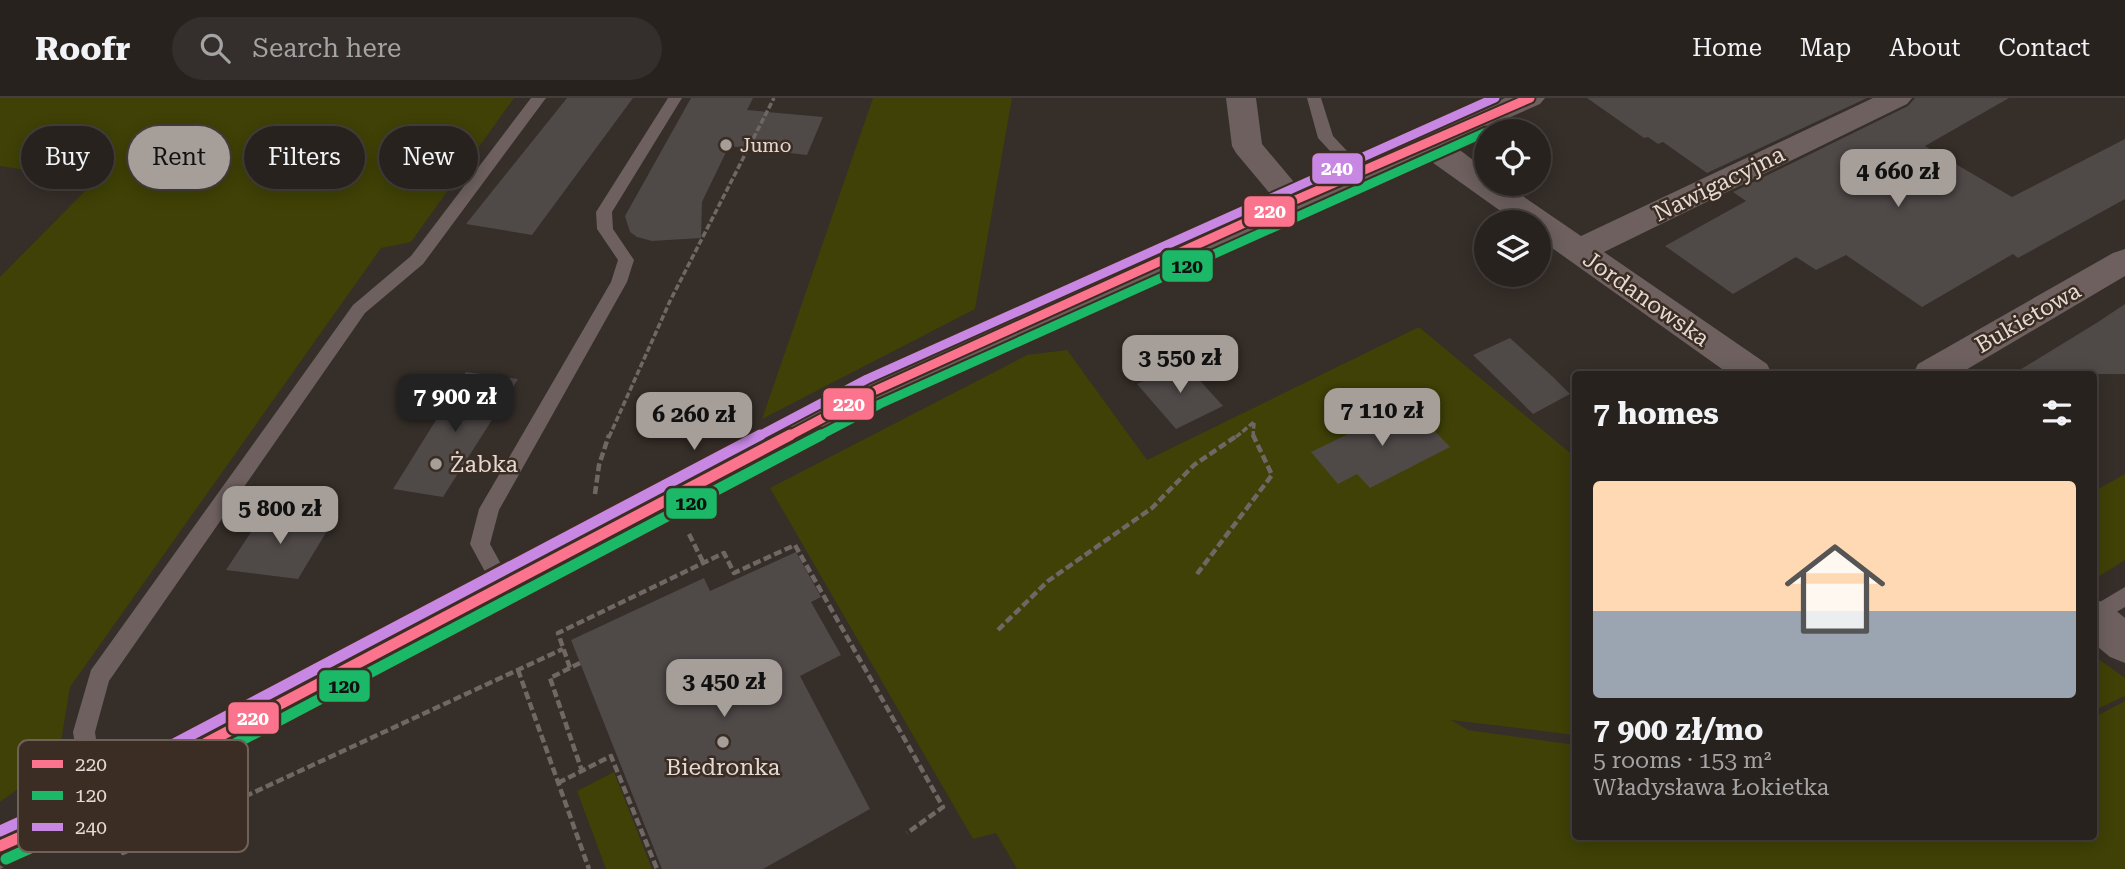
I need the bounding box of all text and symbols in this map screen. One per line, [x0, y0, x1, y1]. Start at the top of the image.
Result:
search box [172, 17, 662, 80]
text: Roofr [35, 29, 130, 68]
icon: search [196, 29, 234, 67]
text: Search here [252, 33, 401, 63]
text: Home [1692, 34, 1762, 62]
text: Map [1800, 34, 1851, 62]
text: About [1889, 34, 1960, 62]
text: Contact [1998, 34, 2090, 62]
map controls [1474, 119, 1551, 287]
button: locate [1474, 119, 1551, 196]
chip: Buy [21, 126, 114, 189]
chip: Rent [128, 126, 230, 189]
chip: Filters [244, 126, 365, 189]
chip: New [379, 126, 478, 189]
place label: Jumo [740, 134, 791, 157]
marker: Jumo [718, 137, 734, 153]
street label: Nawigacyjna [1649, 140, 1789, 227]
pin: 4 660 zł [1826, 150, 1970, 209]
line badge: 240 [1311, 152, 1364, 185]
text: 240 [1321, 157, 1353, 180]
text: 4 660 zł [1856, 158, 1940, 185]
line badge: 220 [1243, 195, 1296, 228]
text: 220 [1254, 200, 1286, 223]
button: layers [1474, 210, 1551, 287]
street label: Jordanowska [1578, 246, 1715, 353]
line badge: 120 [1161, 249, 1214, 283]
text: 120 [1171, 255, 1203, 278]
street label: Bukietowa [1970, 277, 2086, 359]
pin: 3 550 zł [1108, 336, 1252, 395]
text: 3 550 zł [1138, 344, 1222, 371]
pin: 7 900 zł [383, 374, 527, 434]
text: 7 900 zł [413, 383, 497, 410]
line badge: 220 [822, 387, 875, 421]
pin: 7 110 zł [1310, 388, 1454, 448]
pin: 6 260 zł [622, 392, 766, 452]
text: 220 [833, 393, 865, 416]
icon: filters [2038, 394, 2076, 432]
text: 7 homes [1593, 396, 1719, 431]
text: 7 110 zł [1340, 397, 1424, 424]
text: 6 260 zł [652, 401, 736, 428]
place label: Żabka [450, 451, 519, 478]
marker: Żabka [428, 456, 444, 472]
pin: 5 800 zł [208, 486, 352, 546]
line badge: 120 [665, 487, 718, 520]
text: 120 [675, 492, 707, 515]
text: 5 800 zł [238, 495, 322, 522]
icon: home [1772, 526, 1898, 652]
pin: 3 450 zł [652, 660, 796, 719]
text: 3 450 zł [682, 668, 766, 695]
line badge: 120 [318, 669, 371, 703]
text: 120 [328, 675, 360, 698]
line badge: 220 [227, 701, 280, 735]
text: 220 [237, 707, 269, 730]
text: 7 900 zł/mo [1593, 712, 1763, 747]
marker: Biedronka [715, 734, 731, 750]
legend [18, 740, 248, 852]
text: 5 rooms · 153 m² [1593, 747, 1771, 774]
text: 220 [75, 753, 107, 776]
place label: Biedronka [666, 754, 781, 781]
text: Władysława Łokietka [1593, 774, 1829, 801]
text: 120 [75, 784, 107, 807]
text: 240 [75, 816, 107, 839]

